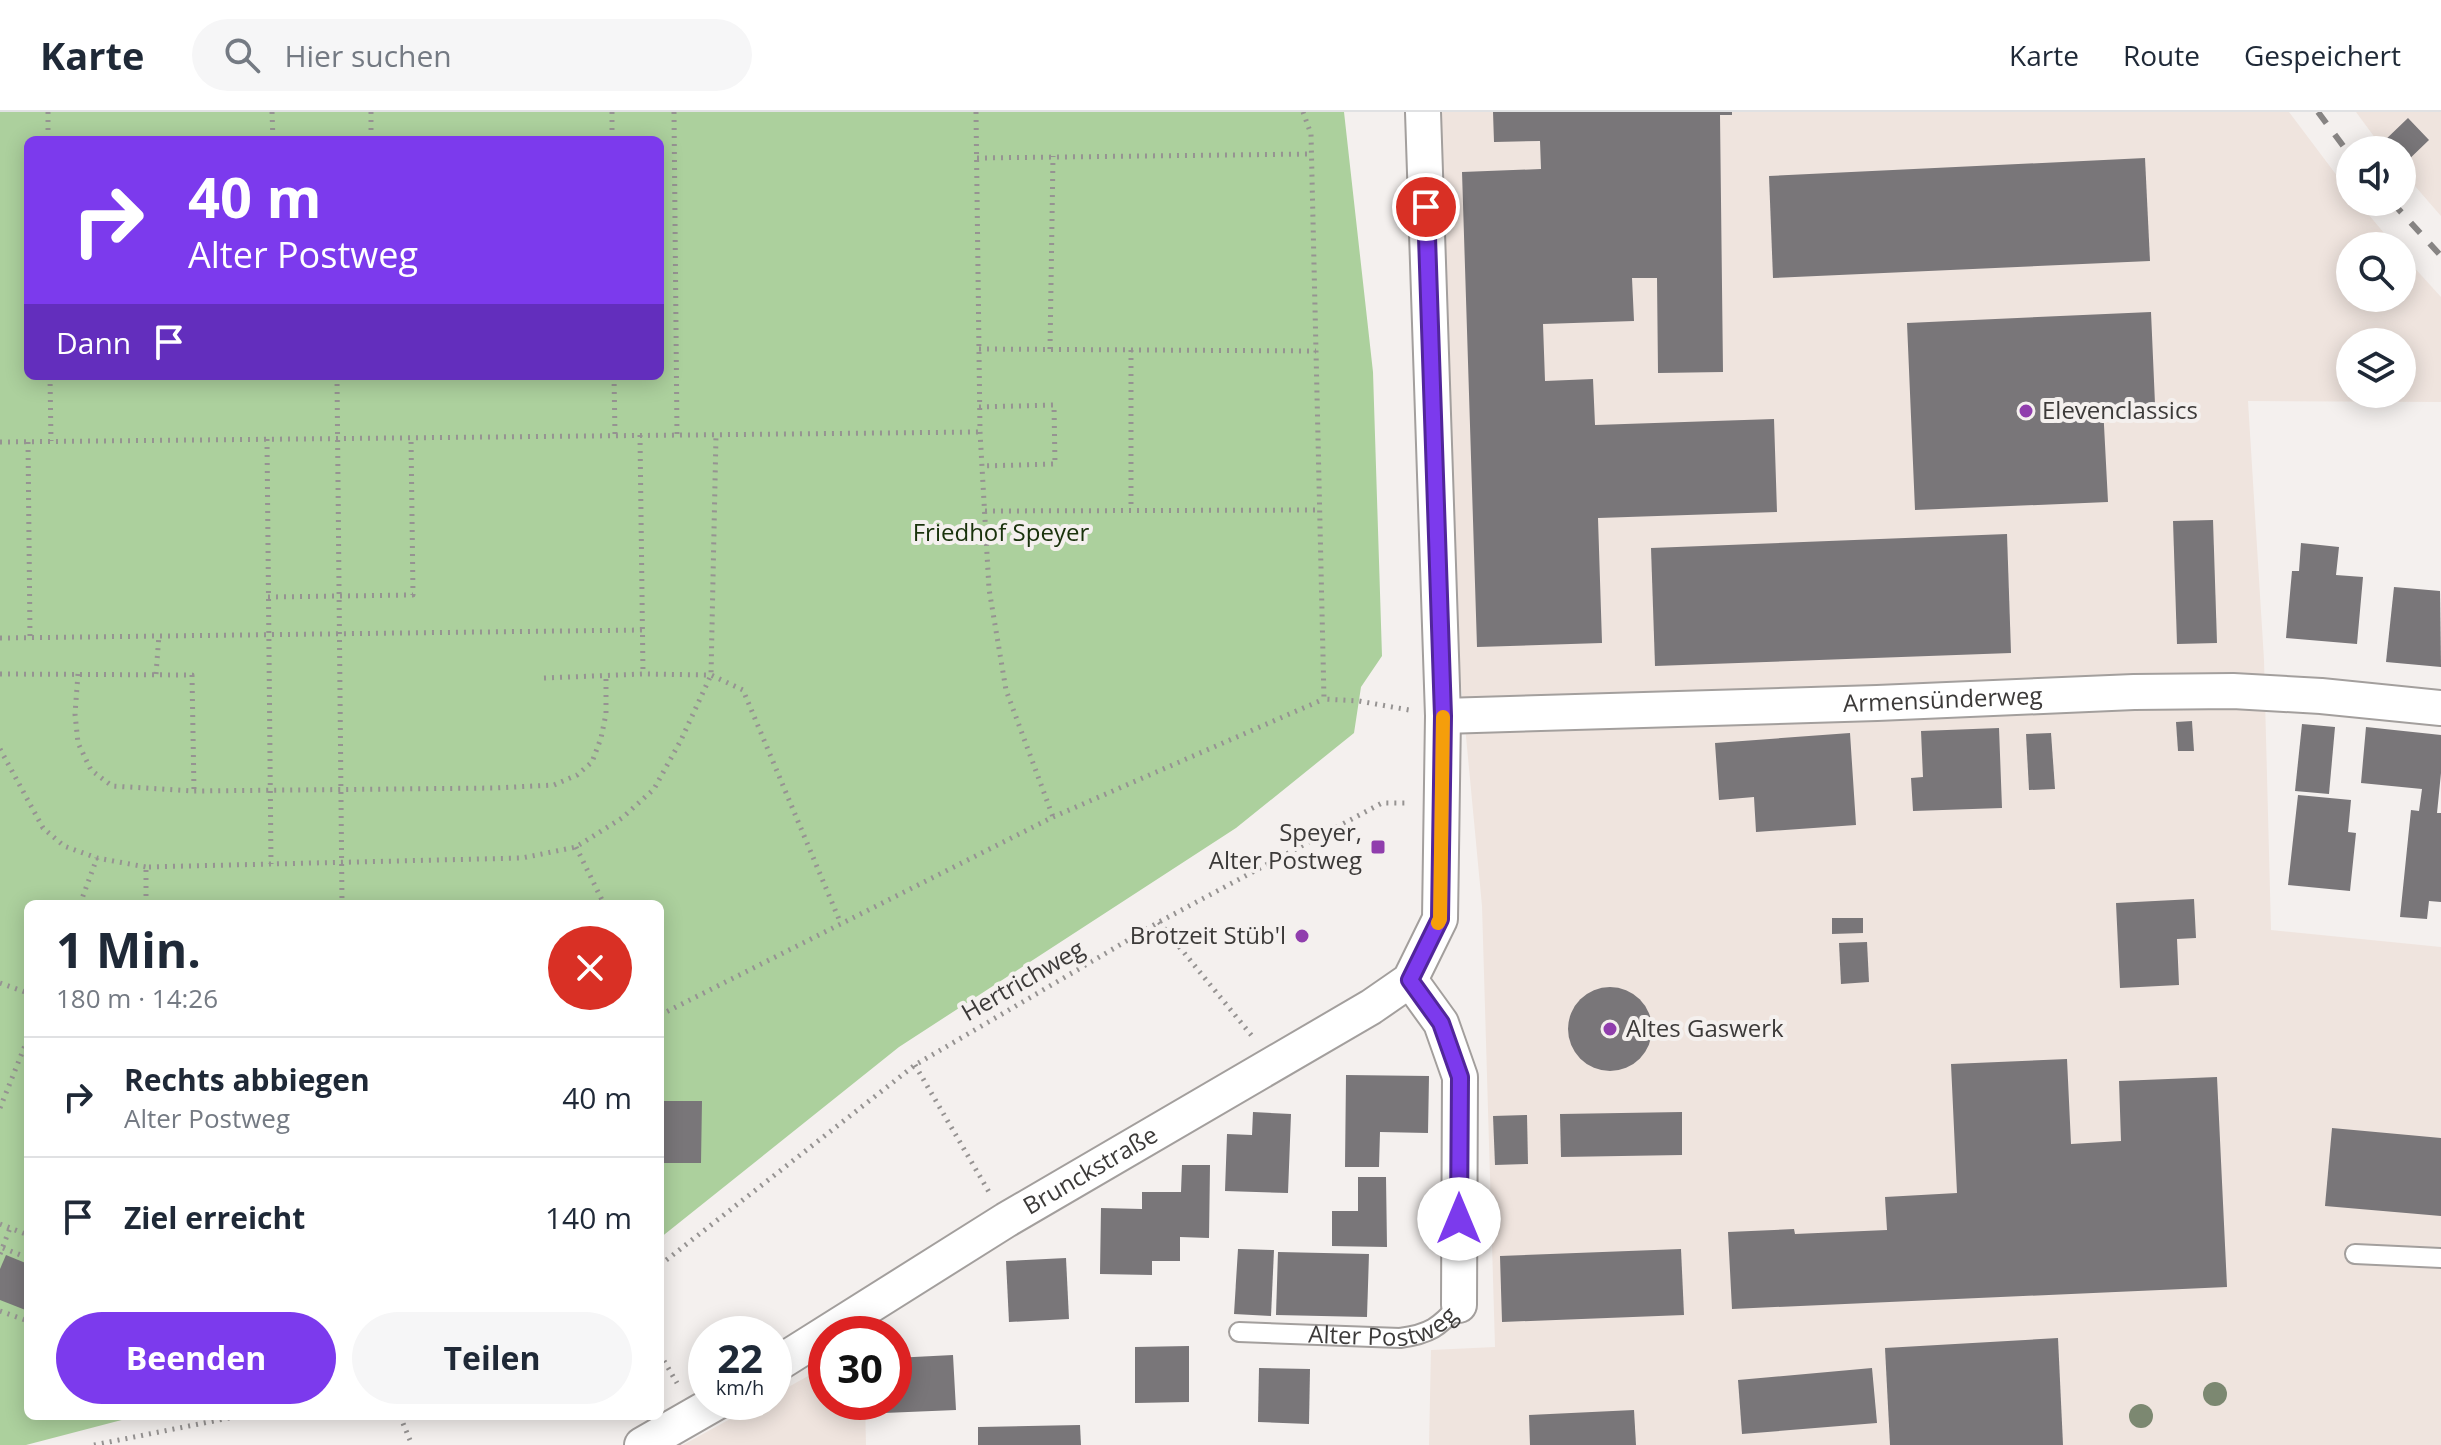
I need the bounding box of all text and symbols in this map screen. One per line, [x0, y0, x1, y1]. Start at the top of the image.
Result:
search box [192, 19, 752, 91]
text: Karte [40, 29, 144, 81]
icon: search [220, 33, 264, 77]
text: Hier suchen [284, 35, 452, 76]
text: Karte [2009, 36, 2079, 74]
text: Route [2123, 36, 2200, 74]
text: Gespeichert [2244, 36, 2401, 74]
map controls [2336, 136, 2416, 408]
button: sound [2336, 136, 2416, 216]
text: 40 m [188, 158, 322, 234]
icon: right [56, 168, 160, 272]
pin [1392, 173, 1460, 241]
icon: arrive [1404, 185, 1448, 229]
text: Alter Postweg [188, 230, 418, 279]
button: search [2336, 232, 2416, 312]
icon: arrive [147, 320, 191, 364]
text: Dann [56, 322, 131, 363]
button: layers [2336, 328, 2416, 408]
place label: Elevenclassics [2042, 393, 2198, 426]
marker: Elevenclassics [2017, 402, 2035, 420]
park label: Friedhof Speyer [913, 515, 1089, 548]
street label: Armensünderweg [1843, 678, 2043, 719]
place label: Speyer, Alter Postweg [1209, 815, 1362, 876]
marker: Speyer, Alter Postweg [1369, 838, 1387, 856]
text: 1 Min. [56, 917, 201, 982]
place label: Brotzeit Stüb'l [1130, 918, 1286, 951]
button: close [548, 926, 632, 1010]
marker: Brotzeit Stüb'l [1293, 927, 1311, 945]
street label: Hertrichweg [955, 931, 1090, 1028]
text: 180 m · 14:26 [56, 980, 218, 1016]
place label: Altes Gaswerk [1626, 1011, 1784, 1044]
marker: Altes Gaswerk [1601, 1020, 1619, 1038]
text: Rechts abbiegen [124, 1059, 370, 1100]
icon: right [56, 1075, 100, 1119]
text: 40 m [562, 1077, 632, 1118]
text: Alter Postweg [124, 1100, 290, 1136]
street label: Brunckstraße [1016, 1117, 1163, 1222]
position arrow [1417, 1177, 1501, 1261]
icon: arrive [56, 1195, 100, 1239]
text: Ziel erreicht [124, 1197, 305, 1238]
text: 140 m [545, 1197, 632, 1238]
street label: Alter Postweg [1308, 1298, 1464, 1353]
button: Beenden [56, 1312, 336, 1404]
button: Teilen [352, 1312, 632, 1404]
speed limit sign: 30 [808, 1316, 912, 1420]
text: 22 [717, 1330, 763, 1385]
text: km/h [716, 1374, 764, 1401]

